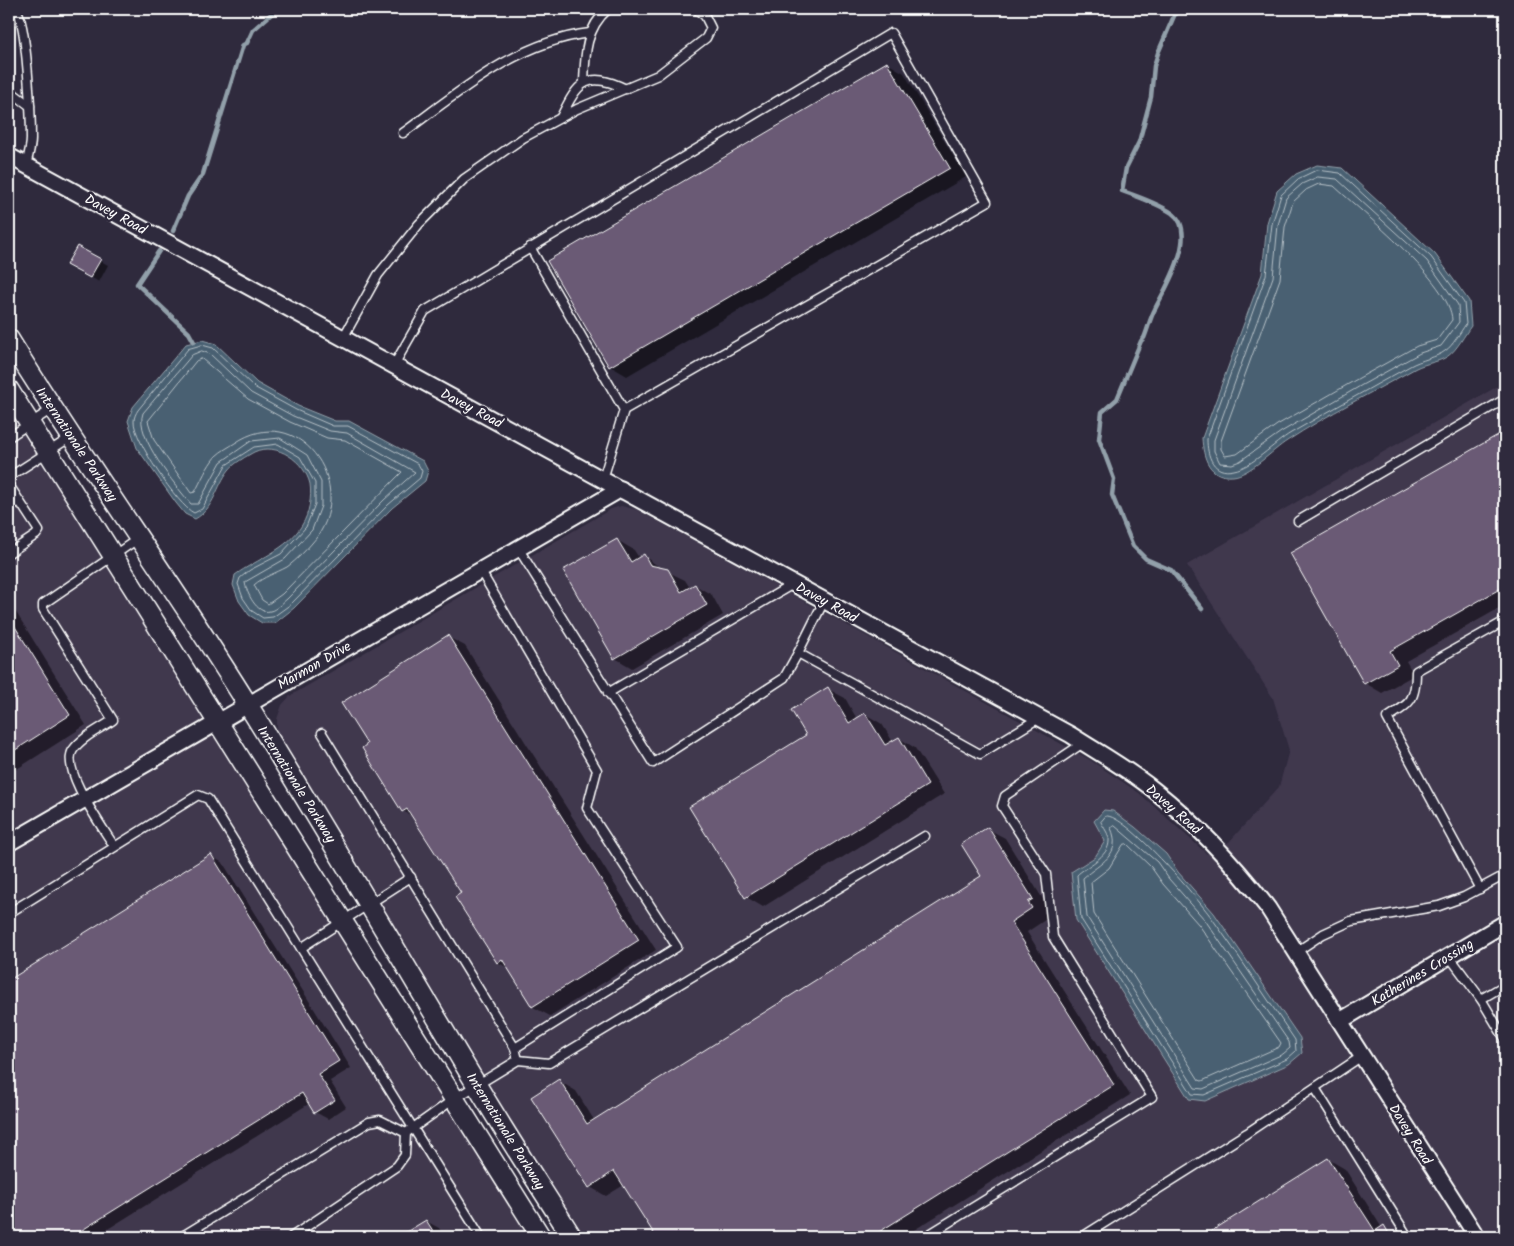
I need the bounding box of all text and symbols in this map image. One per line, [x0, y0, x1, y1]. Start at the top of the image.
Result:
street label: Davey Road [80, 189, 151, 241]
street label: Internationale Parkway [29, 383, 123, 507]
street label: Davey Road [436, 383, 508, 435]
street label: Davey Road [791, 577, 862, 629]
street label: Marmon Drive [273, 635, 356, 696]
street label: Internationale Parkway [251, 722, 341, 848]
street label: Davey Road [1140, 779, 1207, 841]
street label: Katherines Crossing [1367, 934, 1478, 1012]
street label: Internationale Parkway [460, 1069, 550, 1195]
street label: Davey Road [1383, 1100, 1438, 1170]

